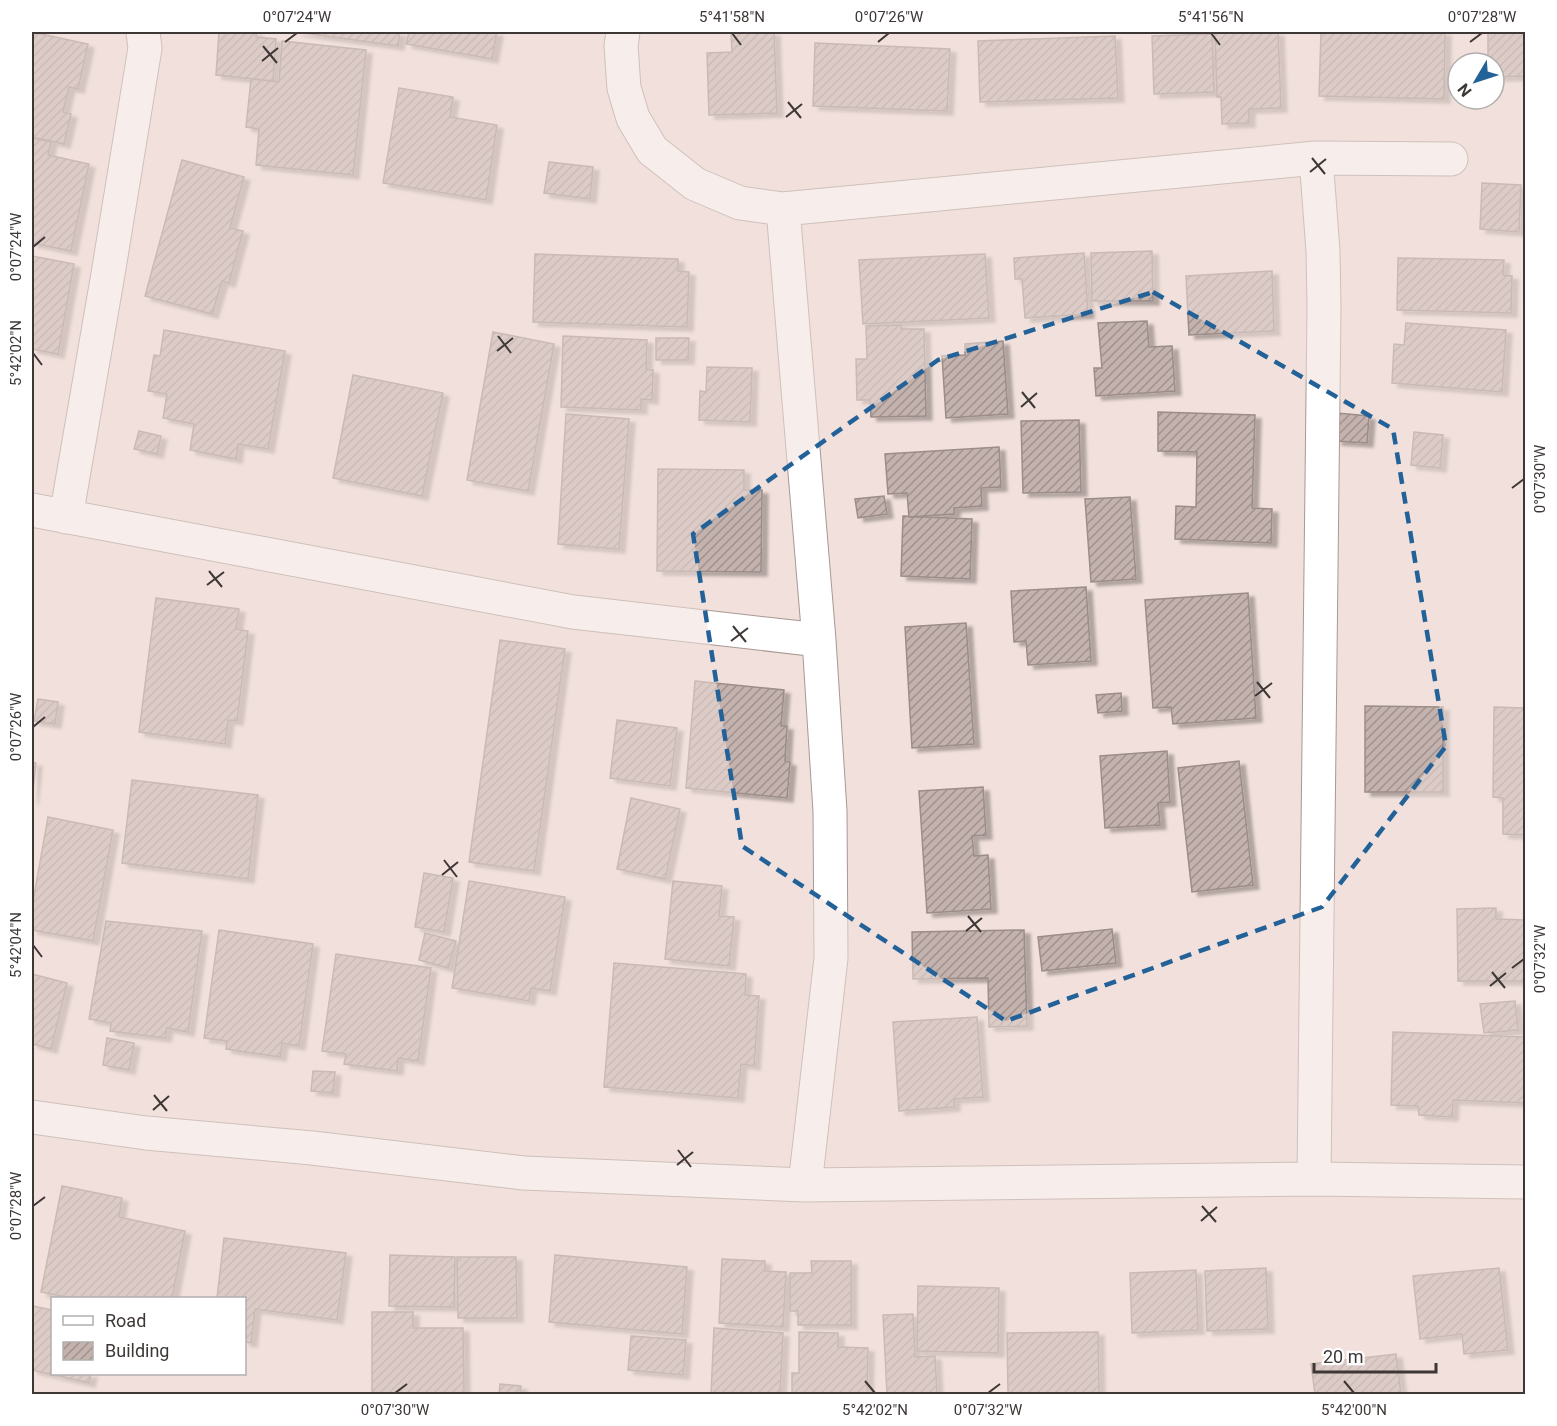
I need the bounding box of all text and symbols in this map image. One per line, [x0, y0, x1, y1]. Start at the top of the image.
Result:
text: 0°07'24"W [263, 8, 331, 26]
text: 5°41'58"N [699, 8, 765, 26]
text: 0°07'26"W [855, 8, 923, 26]
text: 5°41'56"N [1178, 8, 1244, 26]
text: 0°07'28"W [1448, 8, 1516, 26]
north arrow [1446, 51, 1506, 111]
text: N [1454, 80, 1476, 100]
text: 0°07'24"W [7, 213, 25, 281]
text: 5°42'02"N [7, 320, 25, 386]
text: 0°07'30"W [1531, 445, 1549, 513]
text: 0°07'26"W [7, 693, 25, 761]
text: 5°42'04"N [7, 912, 25, 978]
text: 0°07'32"W [1531, 925, 1549, 993]
text: 0°07'28"W [7, 1172, 25, 1240]
legend [51, 1297, 246, 1375]
text: Road [105, 1310, 146, 1331]
scale bar [1314, 1336, 1436, 1374]
text: Building [105, 1340, 169, 1361]
text: 20 m [1323, 1346, 1363, 1367]
text: 0°07'30"W [361, 1401, 429, 1419]
text: 5°42'02"N [842, 1401, 908, 1419]
text: 0°07'32"W [954, 1401, 1022, 1419]
text: 5°42'00"N [1321, 1401, 1387, 1419]

